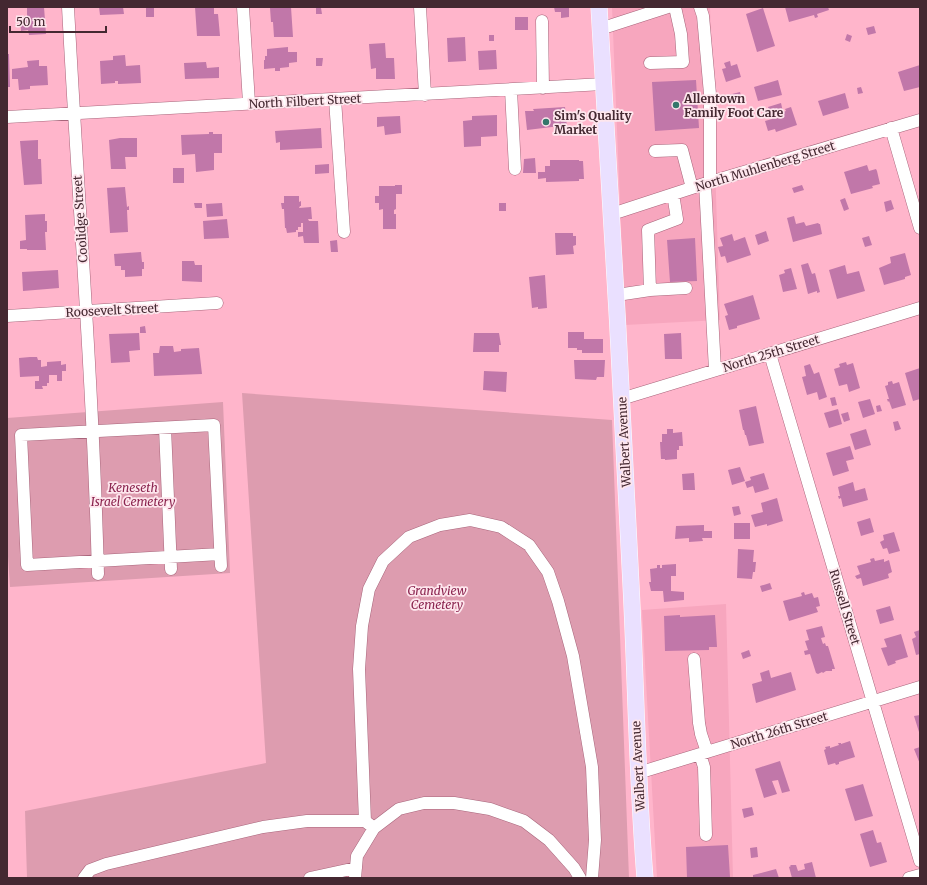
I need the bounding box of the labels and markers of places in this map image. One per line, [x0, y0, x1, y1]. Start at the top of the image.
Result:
place label: Allentown Family Foot Care [683, 91, 784, 120]
marker: Allentown Family Foot Care [671, 100, 681, 110]
place label: Sim's Quality Market [554, 108, 632, 137]
marker: Sim's Quality Market [541, 117, 551, 127]

